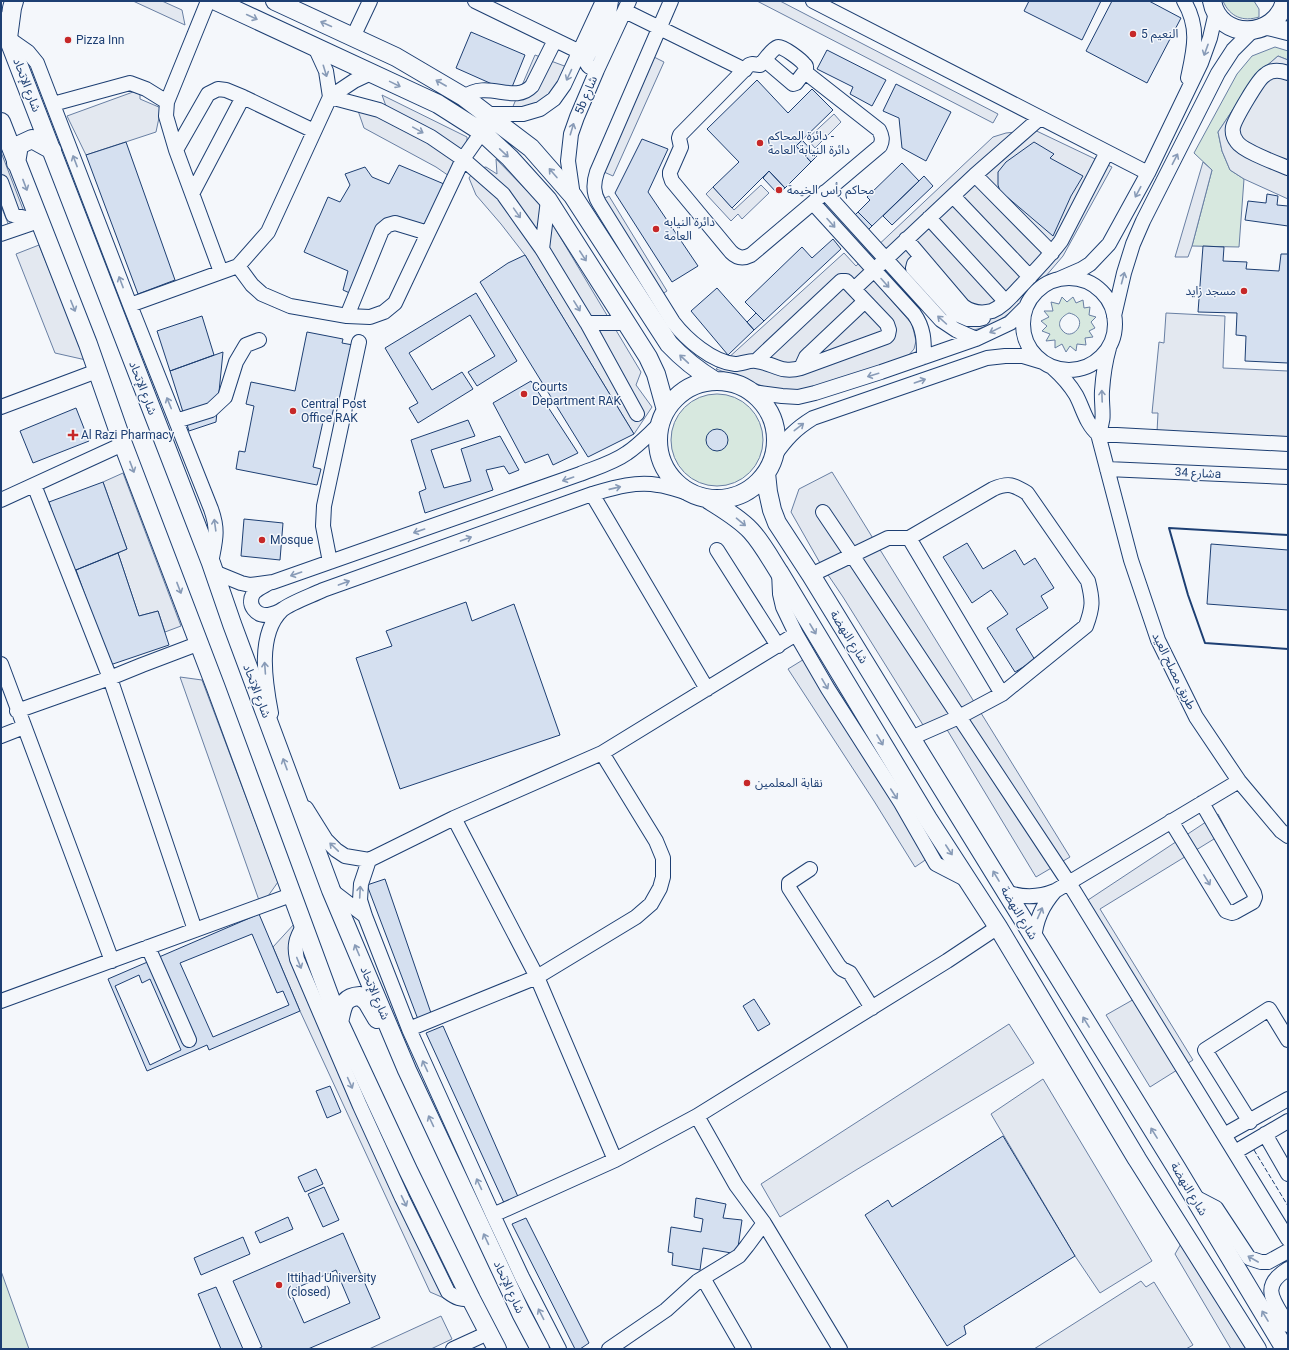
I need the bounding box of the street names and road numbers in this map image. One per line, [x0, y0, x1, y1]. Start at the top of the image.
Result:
street label: شارع الإتحاد [8, 56, 44, 115]
street label: 5b شارع [572, 74, 602, 117]
street label: شارع الإتحاد [124, 359, 160, 418]
street label: شارع 34a [1174, 465, 1222, 483]
street label: شارع النهضة [826, 608, 871, 667]
street label: طريق مصلح العيد [1148, 630, 1199, 713]
street label: شارع الإتحاد [238, 662, 274, 721]
street label: شارع النهضة [996, 884, 1040, 943]
street label: شارع الإتحاد [356, 964, 393, 1023]
street label: شارع النهضة [1166, 1160, 1210, 1219]
street label: شارع الإتحاد [489, 1258, 527, 1316]

